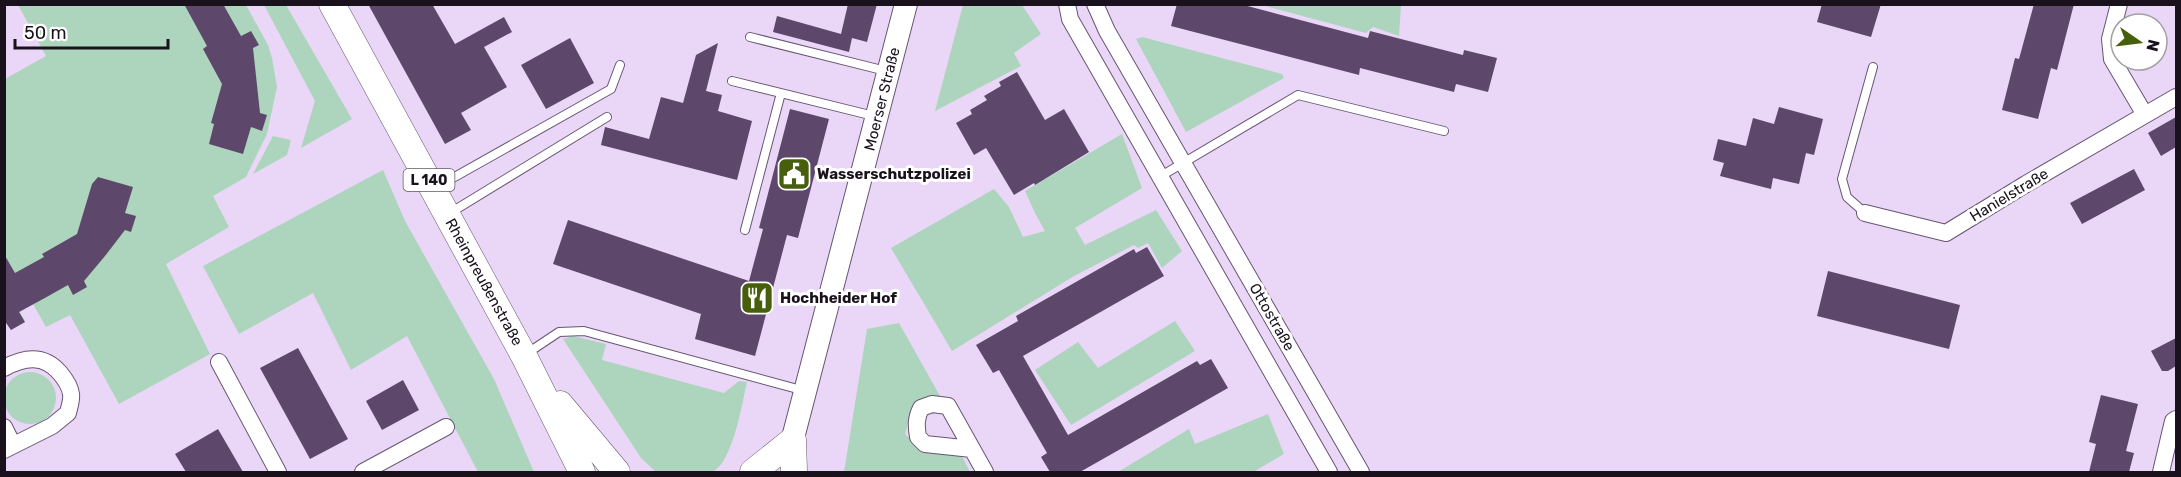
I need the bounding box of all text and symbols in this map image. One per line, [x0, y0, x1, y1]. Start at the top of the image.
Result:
scale bar [15, 12, 168, 50]
north arrow [2109, 12, 2169, 72]
text: 50 m [24, 22, 67, 44]
text: N [2142, 38, 2164, 53]
street label: Moerser Straße [860, 45, 904, 153]
public building icon: Wasserschutzpolizei [776, 156, 812, 192]
place label: Wasserschutzpolizei [817, 165, 971, 183]
street label: Hanielstraße [1966, 165, 2052, 225]
road number: L 140 [404, 169, 454, 191]
street label: Rheinpreußenstraße [441, 215, 527, 349]
restaurant icon: Hochheider Hof [739, 280, 775, 316]
street label: Ottostraße [1245, 280, 1299, 354]
place label: Hochheider Hof [780, 289, 897, 307]

